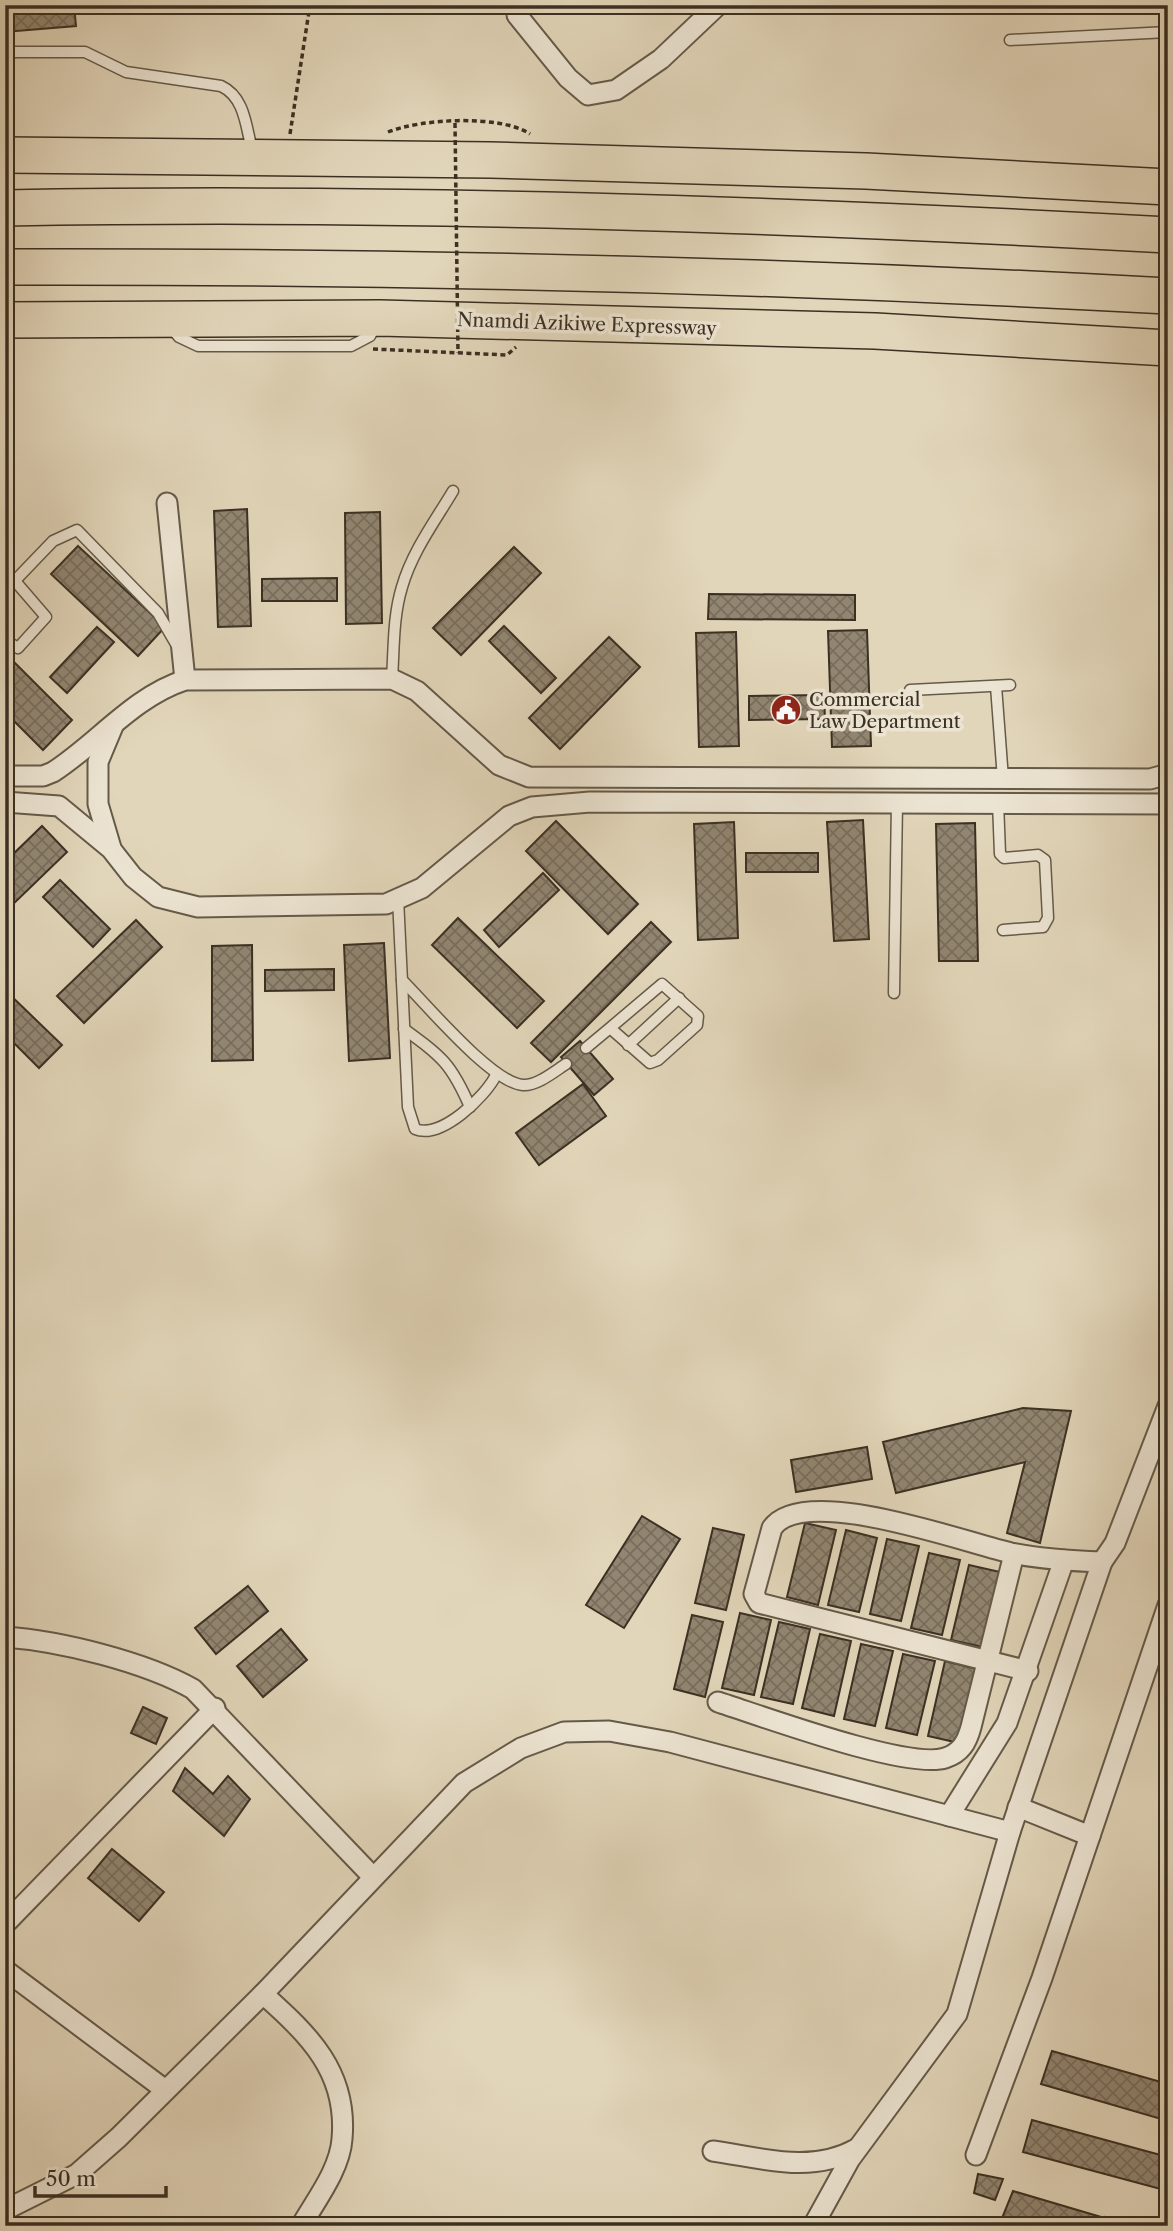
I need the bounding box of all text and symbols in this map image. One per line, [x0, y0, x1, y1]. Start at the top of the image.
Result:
street label: Nnamdi Azikiwe Expressway [457, 308, 718, 340]
place label: Commercial Law Department [809, 688, 961, 733]
public building icon: Commercial Law Department [769, 693, 803, 727]
scale bar [35, 2154, 166, 2198]
text: 50 m [46, 2166, 96, 2191]

